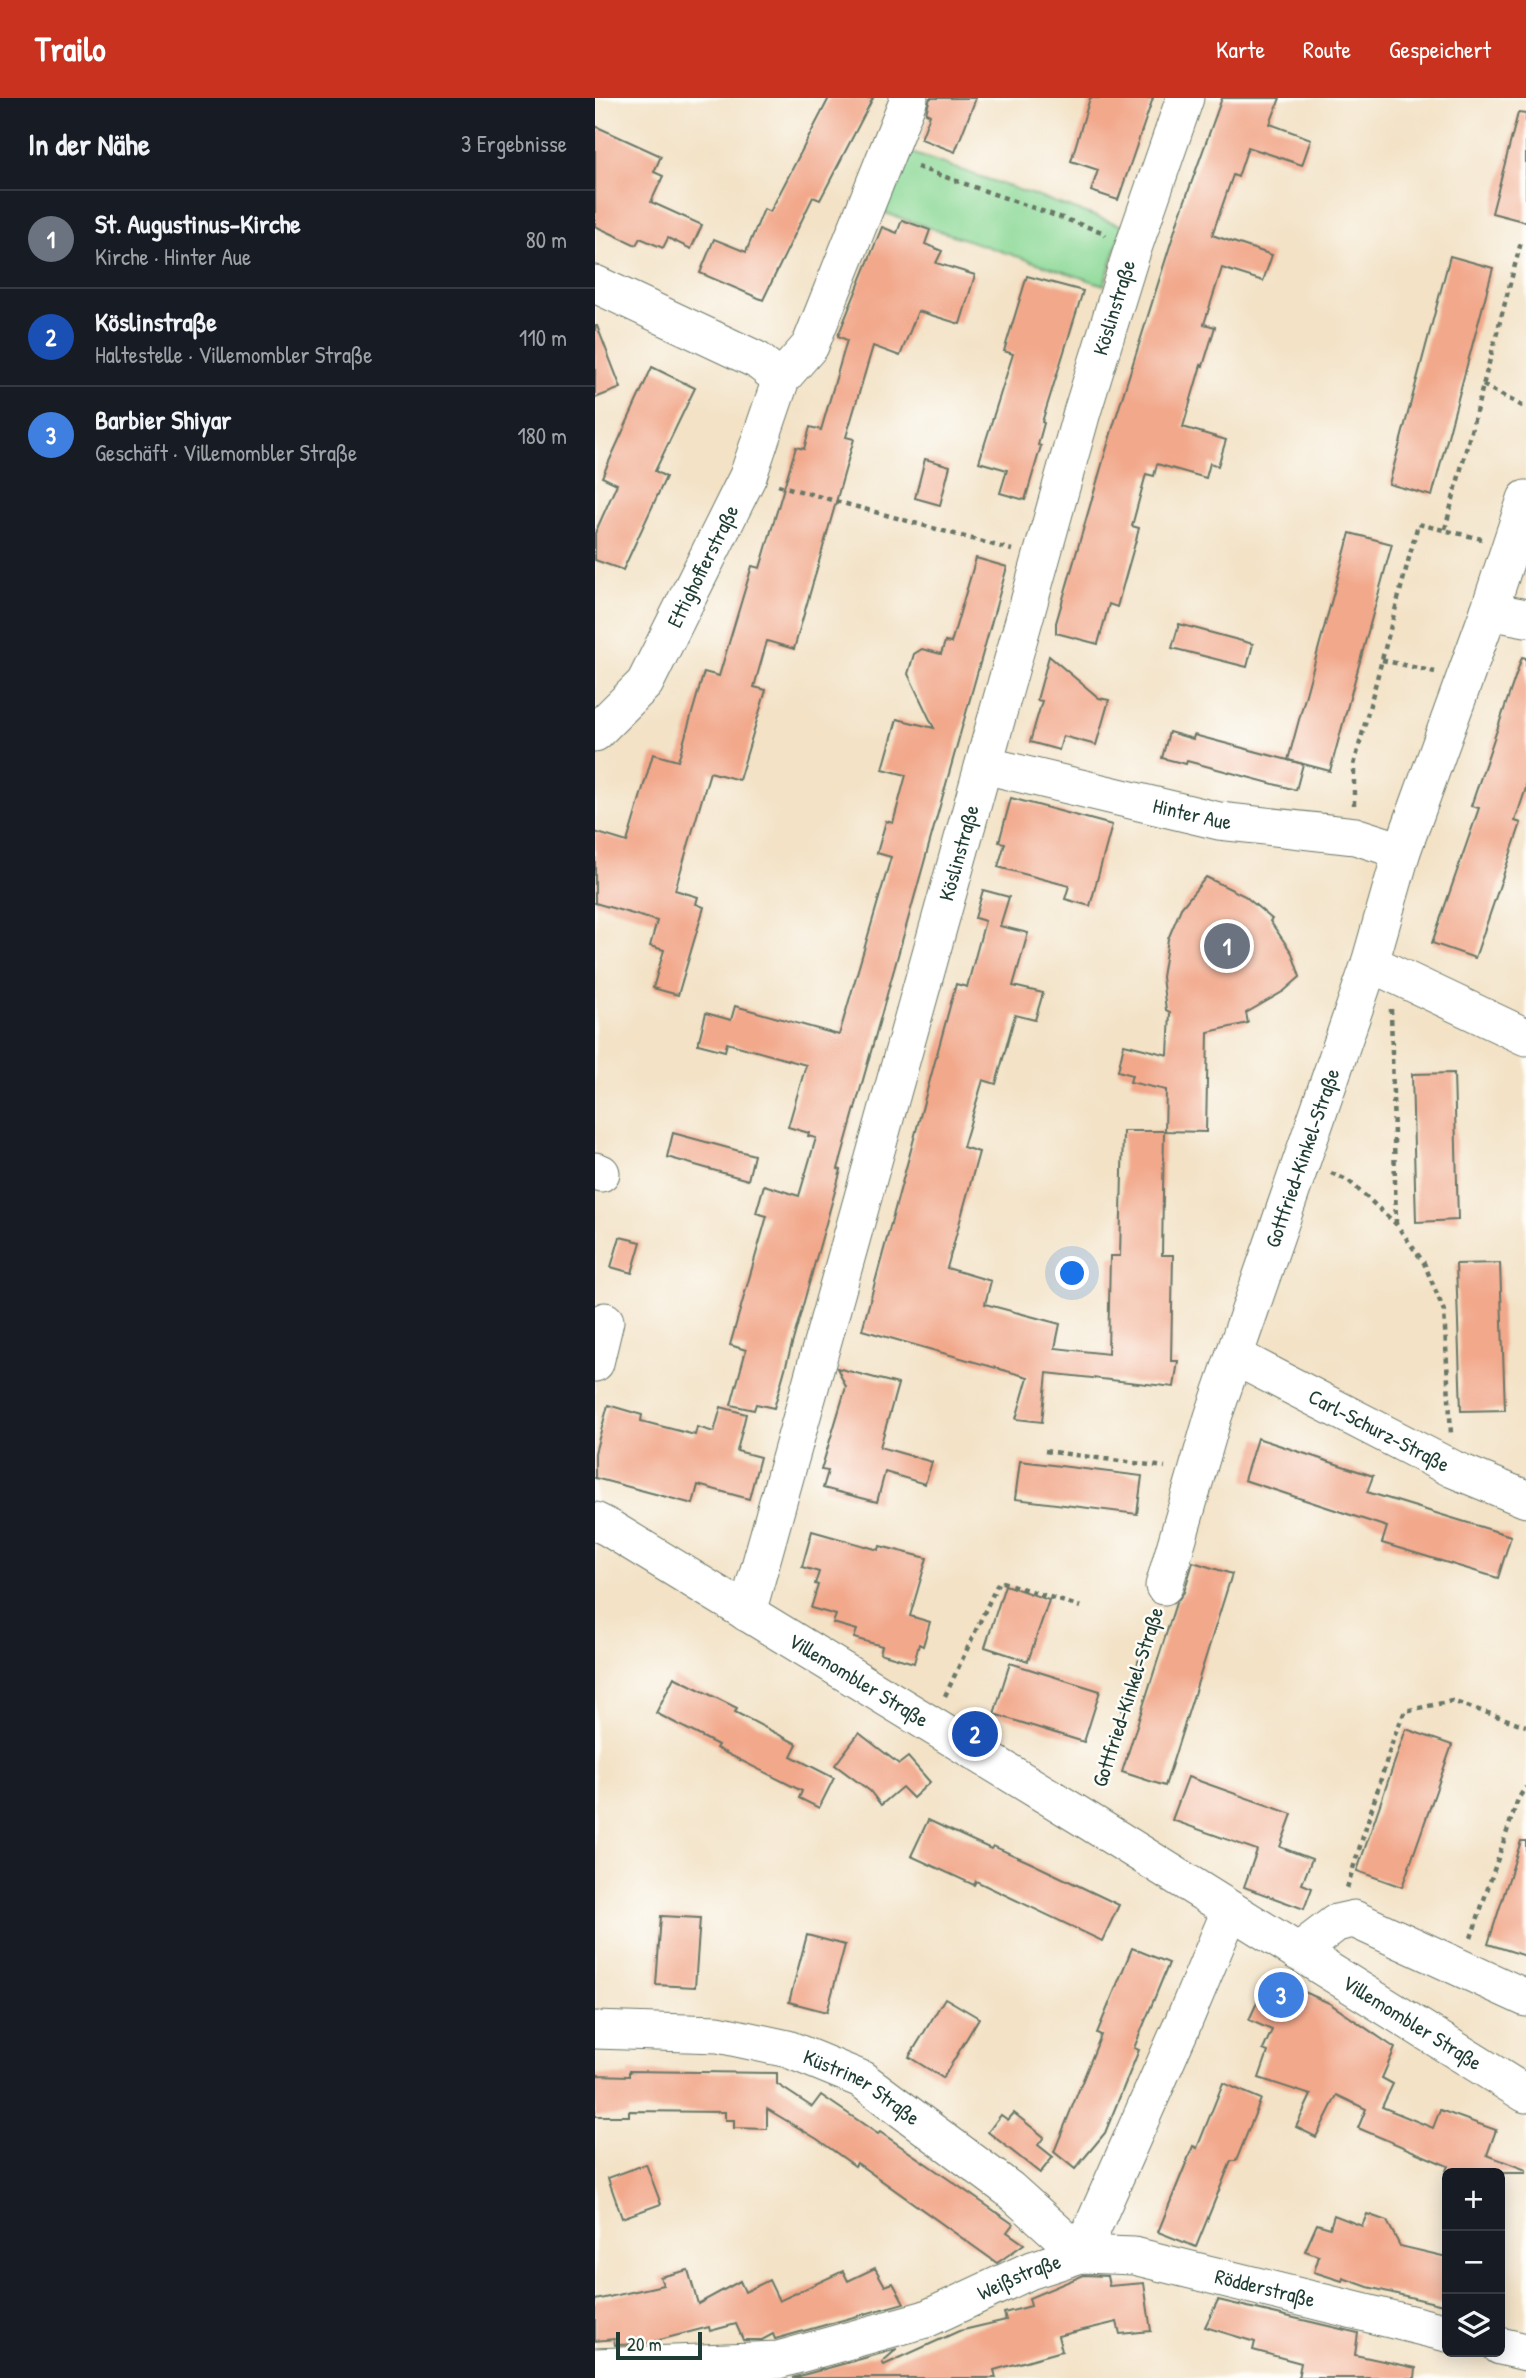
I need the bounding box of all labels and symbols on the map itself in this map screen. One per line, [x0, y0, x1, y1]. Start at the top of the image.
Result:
street label: Köslinstraße [1085, 256, 1142, 359]
street label: Ettighofferstraße [660, 500, 745, 632]
street label: Hinter Aue [1150, 791, 1233, 836]
street label: Köslinstraße [931, 802, 986, 904]
pin: 1 [1204, 920, 1250, 972]
street label: Gottfried-Kinkel-Straße [1258, 1065, 1346, 1251]
your location [1055, 1256, 1089, 1290]
street label: Carl-Schurz-Straße [1303, 1382, 1455, 1479]
street label: Gottfried-Kinkel-Straße [1085, 1603, 1170, 1790]
street label: Villemombler Straße [783, 1626, 934, 1734]
pin: 2 [952, 1708, 998, 1760]
street label: Villemombler Straße [1337, 1968, 1488, 2077]
pin: 3 [1258, 1969, 1304, 2021]
street label: Küstriner Straße [799, 2042, 926, 2132]
street label: Weißstraße [972, 2247, 1065, 2307]
street label: Rödderstraße [1212, 2261, 1318, 2314]
scale bar [616, 2329, 702, 2361]

